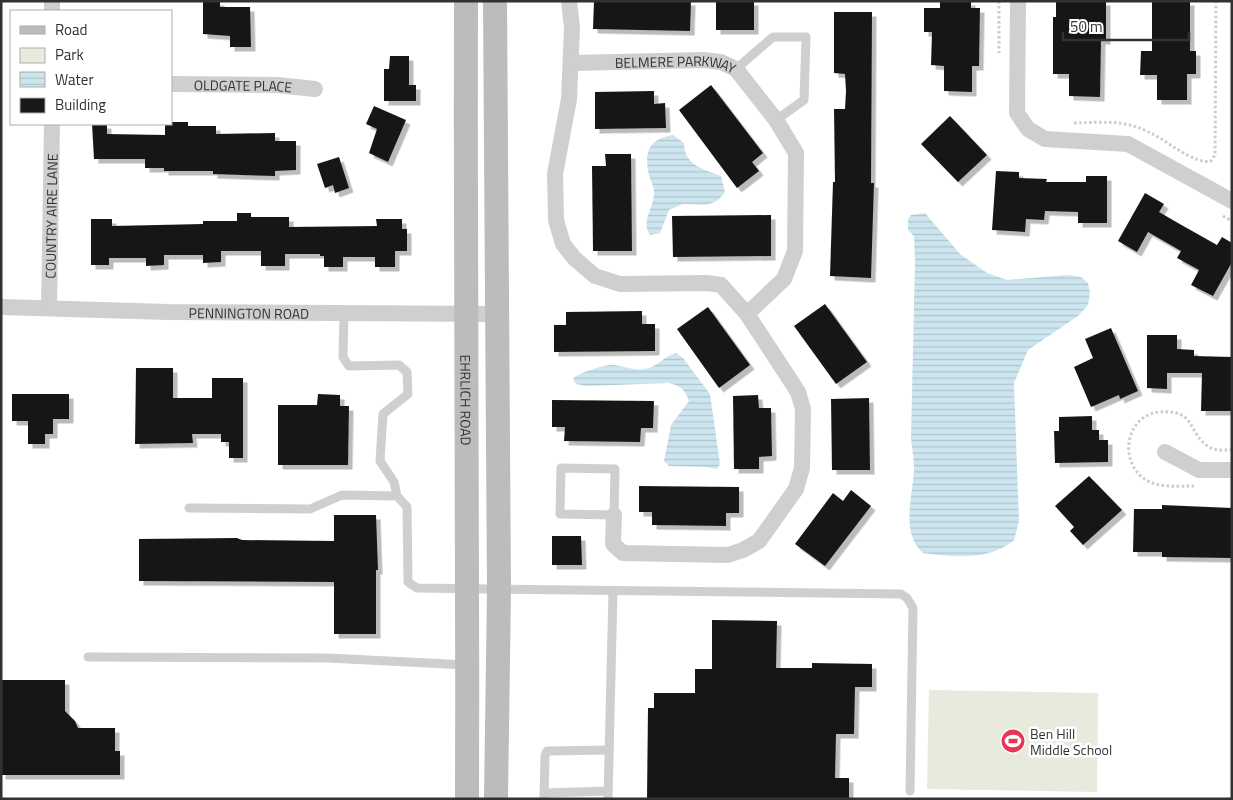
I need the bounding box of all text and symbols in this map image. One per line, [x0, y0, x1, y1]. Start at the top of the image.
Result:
legend [10, 10, 172, 125]
scale bar [1063, 10, 1189, 42]
text: 50 m [1070, 15, 1103, 38]
text: Road [55, 18, 87, 41]
text: Park [55, 43, 84, 66]
street label: BELMERE PARKWAY [615, 49, 740, 78]
text: Water [55, 68, 94, 91]
street label: OLDGATE PLACE [194, 74, 293, 97]
text: Building [55, 93, 106, 116]
street label: COUNTRY AIRE LANE [39, 153, 62, 279]
street label: PENNINGTON ROAD [189, 302, 309, 323]
street label: EHRLICH ROAD [456, 354, 477, 446]
place label: Ben Hill Middle School [1030, 723, 1112, 760]
sports icon: Ben Hill Middle School [1000, 728, 1026, 754]

